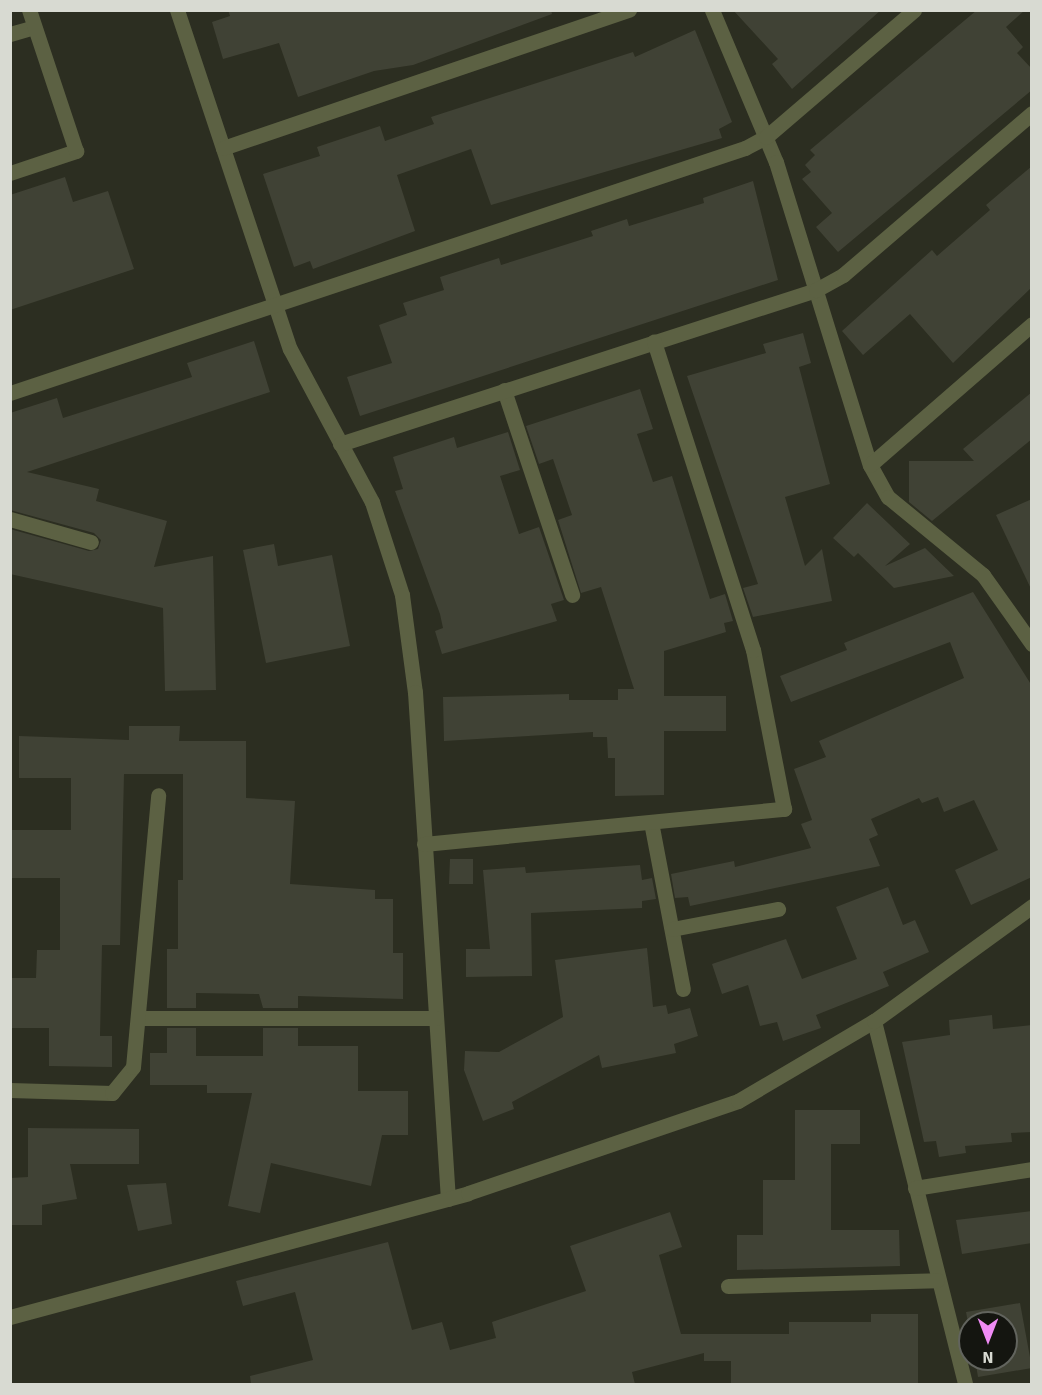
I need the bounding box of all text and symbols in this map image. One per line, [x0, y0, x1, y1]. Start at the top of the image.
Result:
north arrow [958, 1311, 1018, 1371]
text: N [982, 1347, 994, 1367]

